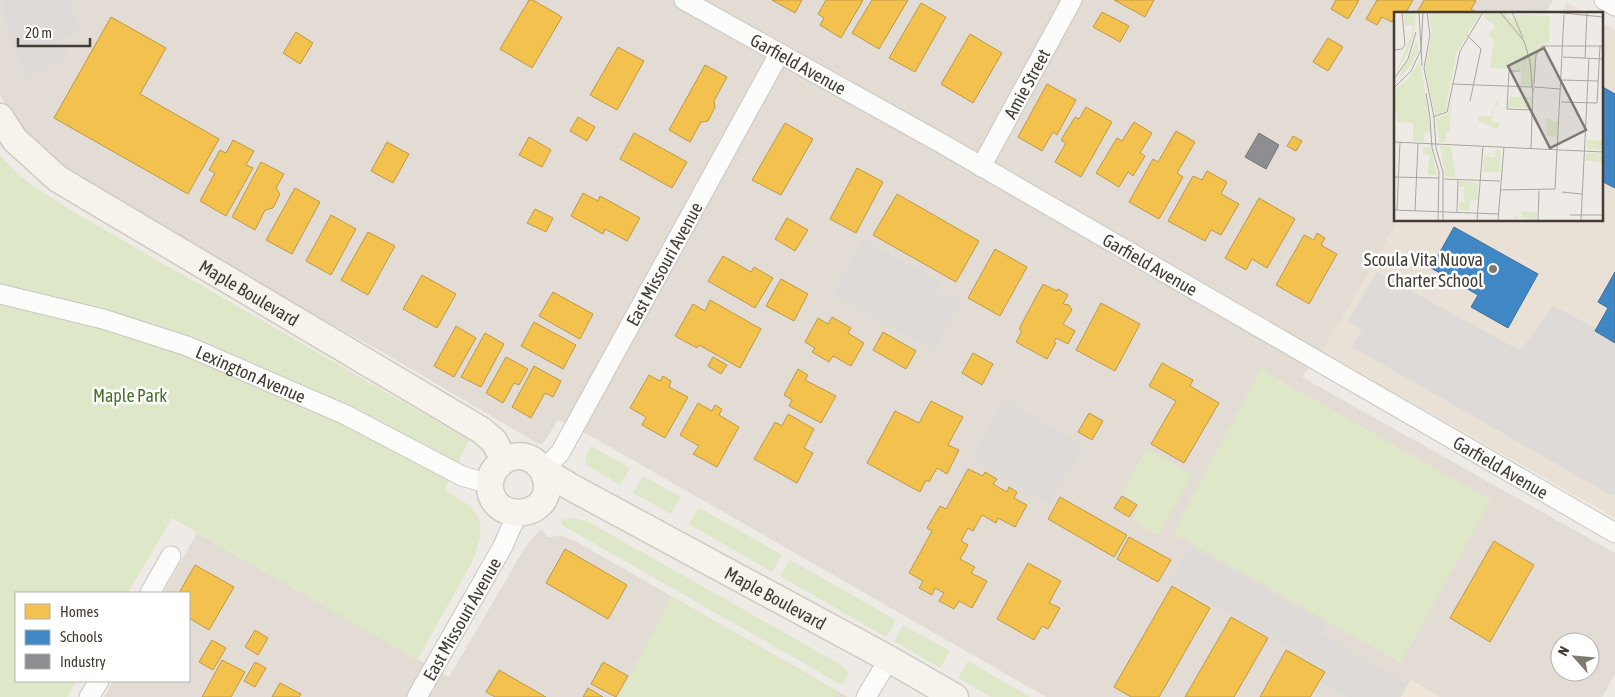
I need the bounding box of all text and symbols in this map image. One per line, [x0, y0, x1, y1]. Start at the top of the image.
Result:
inset map [1394, 12, 1602, 221]
scale bar [18, 15, 90, 47]
text: 20 m [25, 24, 52, 41]
street label: Garfield Avenue [747, 29, 850, 99]
street label: Amie Street [999, 45, 1054, 122]
street label: East Missouri Avenue [622, 198, 706, 329]
street label: Garfield Avenue [1099, 229, 1201, 300]
place label: Scoula Vita Nuova Charter School [1364, 249, 1483, 291]
street label: Maple Boulevard [196, 255, 303, 330]
marker: Scoula Vita Nuova Charter School [1487, 263, 1499, 275]
street label: Lexington Avenue [193, 341, 309, 407]
park label: Maple Park [93, 385, 167, 406]
street label: Garfield Avenue [1450, 431, 1552, 503]
street label: East Missouri Avenue [418, 554, 505, 684]
street label: Maple Boulevard [721, 562, 830, 634]
legend [15, 592, 190, 682]
text: Homes [60, 603, 99, 620]
text: Schools [60, 628, 103, 645]
north arrow [1550, 632, 1600, 682]
text: N [1554, 644, 1572, 658]
text: Industry [60, 653, 106, 670]

